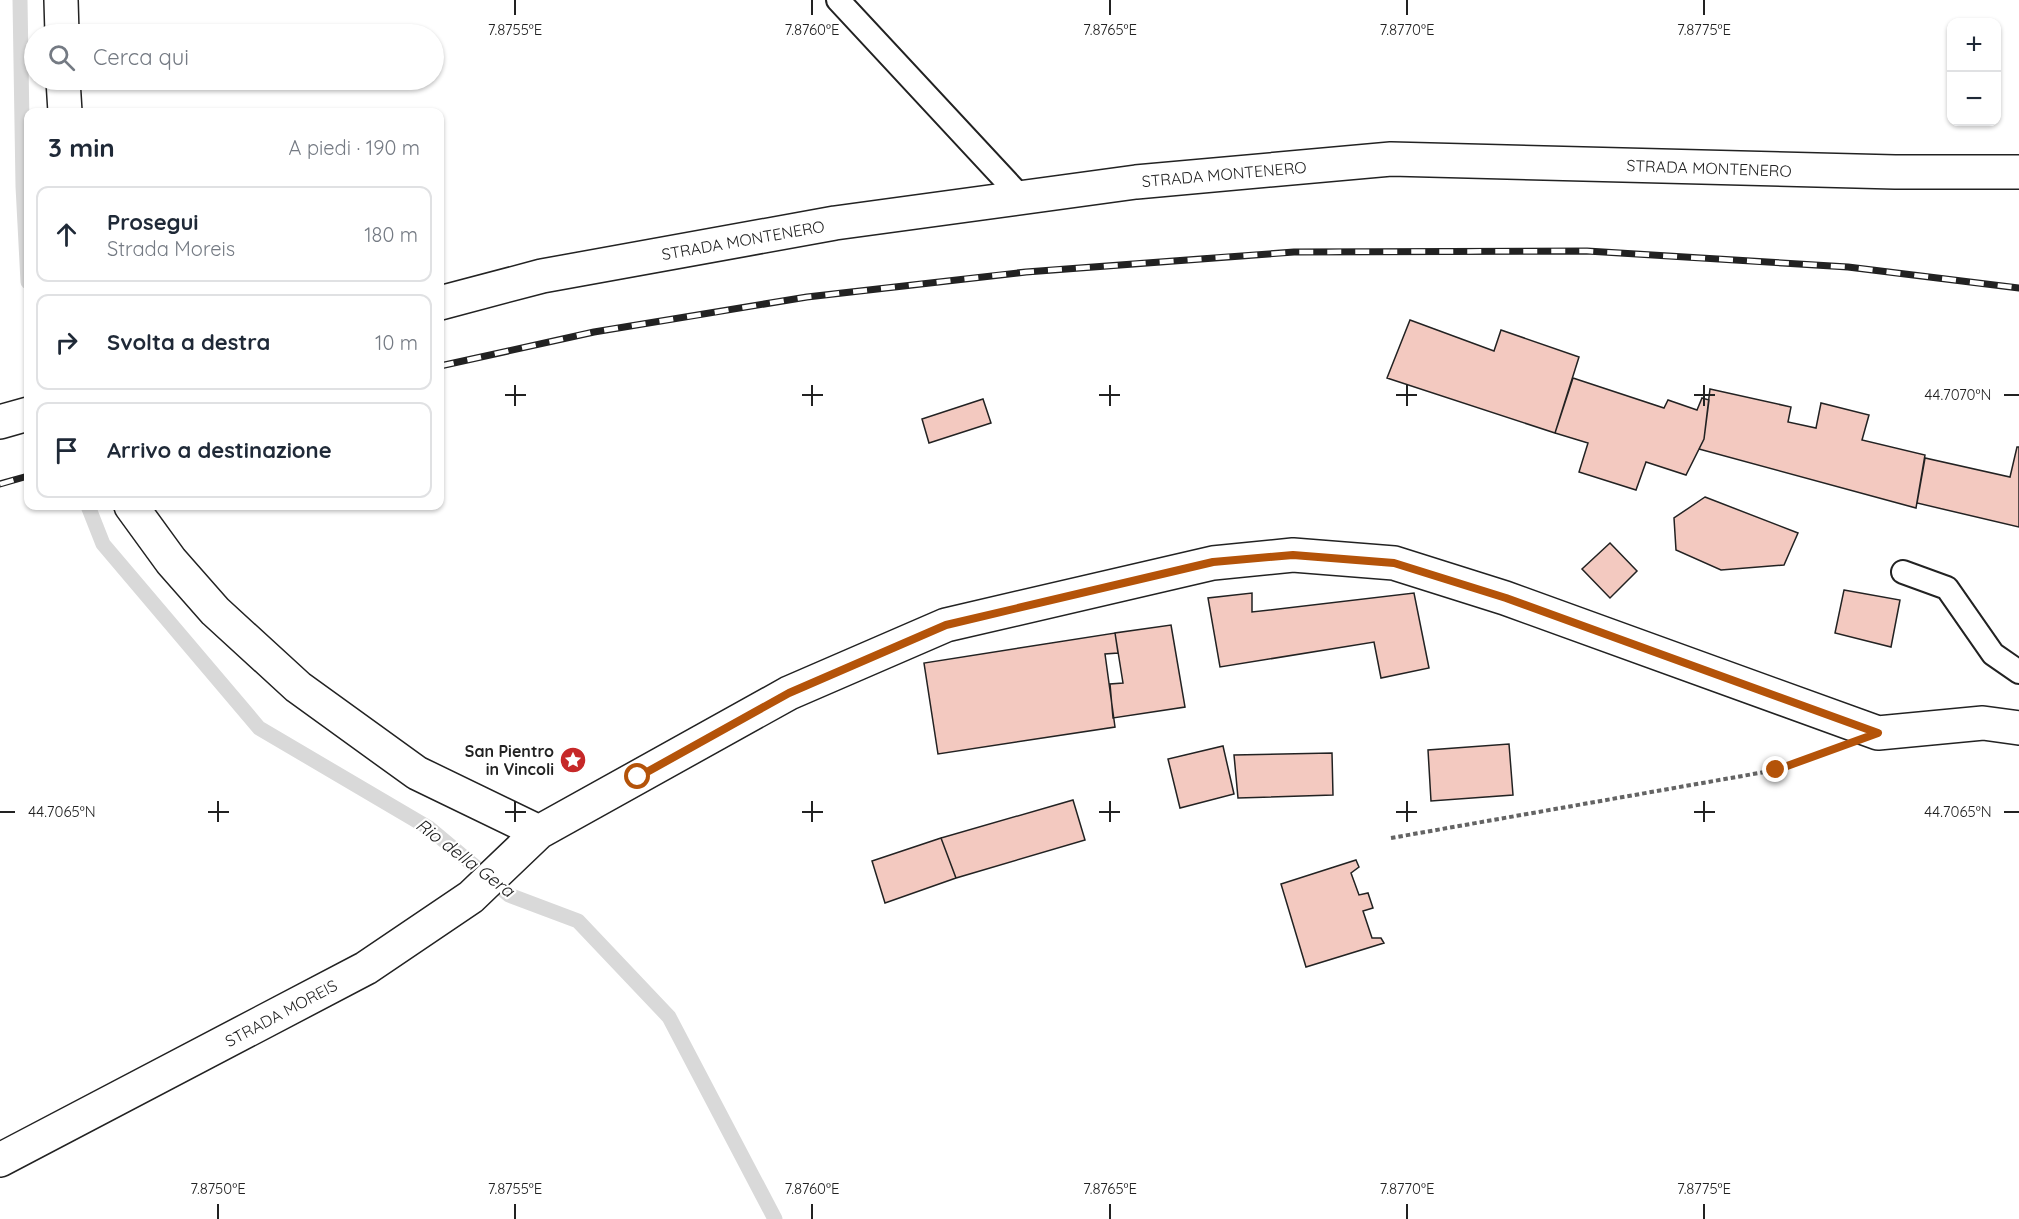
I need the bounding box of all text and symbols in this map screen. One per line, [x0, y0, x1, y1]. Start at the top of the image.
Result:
map controls [1947, 18, 2001, 126]
button: + [1947, 18, 2001, 72]
text: 7.8755°E [488, 20, 542, 39]
text: 7.8760°E [785, 20, 839, 39]
text: 7.8765°E [1083, 20, 1137, 39]
text: 7.8770°E [1380, 20, 1434, 39]
text: 7.8775°E [1677, 20, 1731, 39]
search box [24, 24, 444, 90]
icon: search [45, 41, 78, 74]
text: Cerca qui [93, 43, 189, 71]
button: − [1947, 72, 2001, 126]
text: 3 min [48, 131, 115, 164]
text: A piedi · 190 m [289, 135, 420, 160]
street label: STRADA MONTENERO [1626, 155, 1792, 181]
street label: STRADA MONTENERO [1141, 157, 1307, 191]
text: Prosegui [107, 208, 199, 236]
street label: STRADA MONTENERO [660, 216, 826, 264]
icon: ahead [50, 218, 83, 251]
text: 180 m [364, 222, 418, 247]
text: Strada Moreis [107, 236, 235, 261]
icon: right [50, 326, 83, 359]
text: Svolta a destra [107, 328, 270, 356]
text: 10 m [375, 330, 418, 355]
text: 44.7070°N [1925, 385, 1991, 404]
icon: arrive [50, 434, 83, 467]
text: Arrivo a destinazione [107, 436, 332, 464]
place label: San Pientro in Vincoli [465, 741, 554, 779]
place icon: San Pientro in Vincoli [558, 745, 588, 775]
route end [1762, 756, 1788, 782]
route start [624, 763, 650, 789]
text: 44.7065°N [28, 802, 96, 821]
text: 44.7065°N [1924, 802, 1992, 821]
water label: Rio della Gera [412, 813, 520, 903]
street label: STRADA MOREIS [221, 975, 341, 1051]
text: 7.8750°E [190, 1179, 246, 1198]
text: 7.8755°E [488, 1179, 542, 1198]
text: 7.8760°E [785, 1179, 839, 1198]
text: 7.8765°E [1083, 1179, 1137, 1198]
text: 7.8770°E [1380, 1179, 1434, 1198]
text: 7.8775°E [1677, 1179, 1731, 1198]

